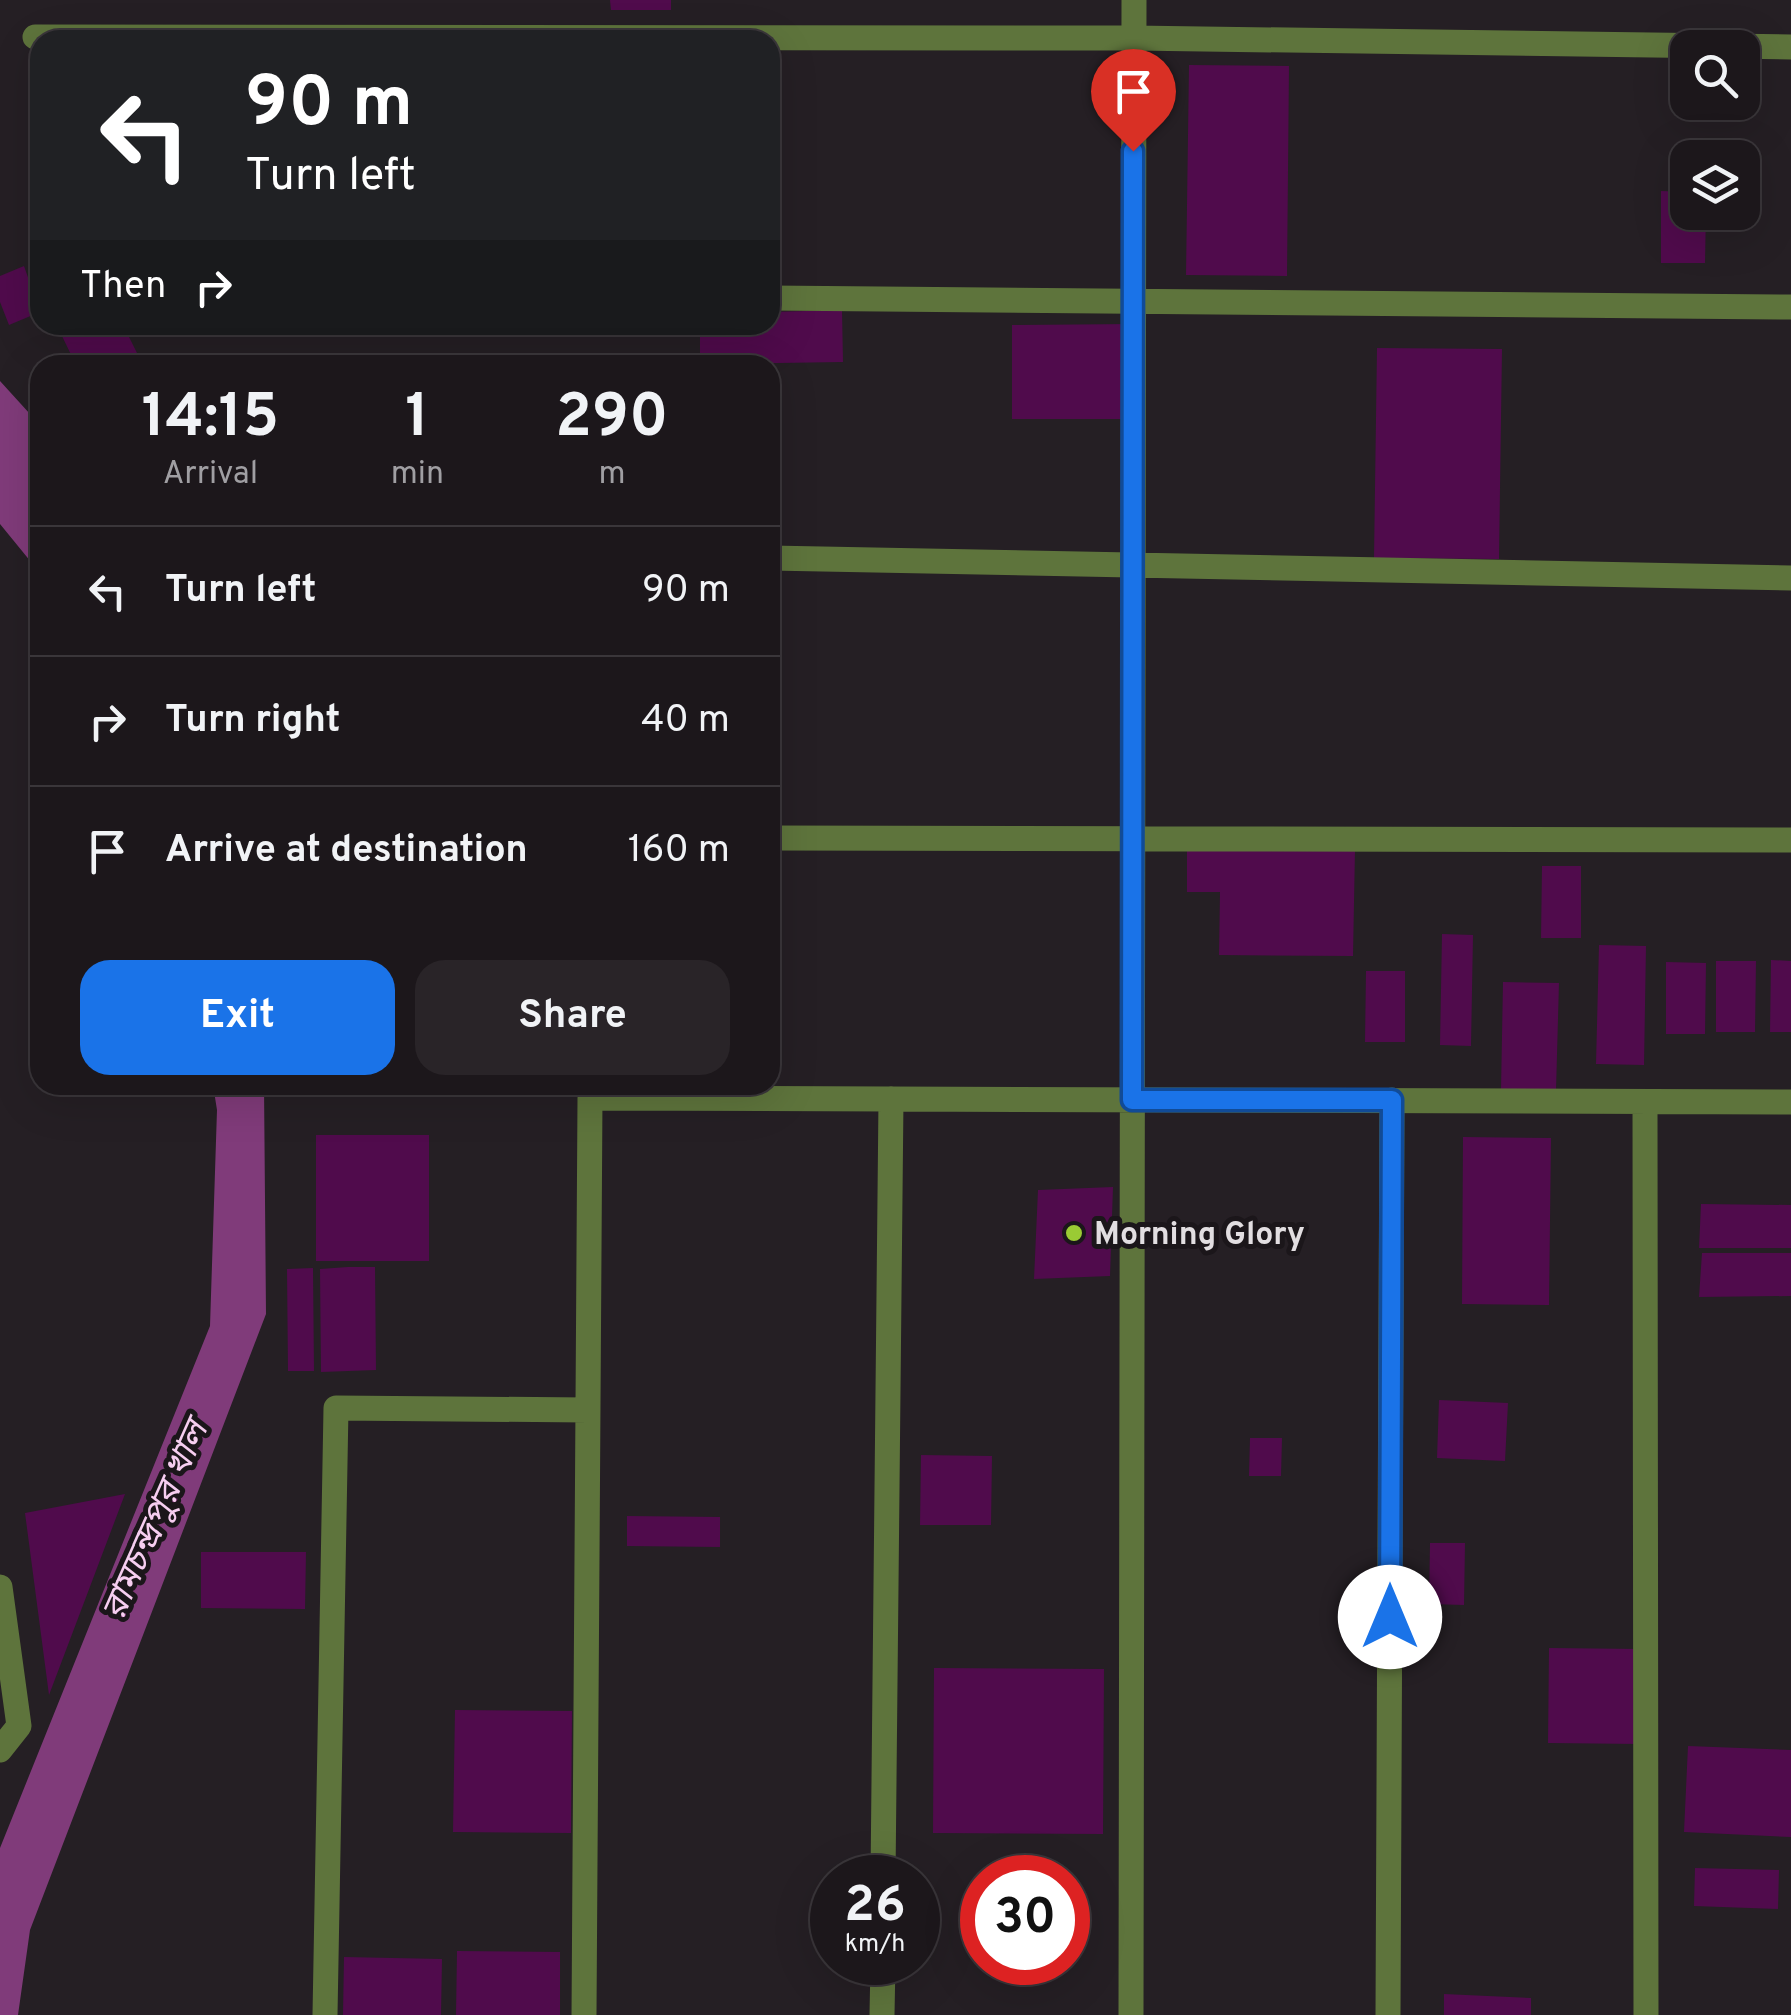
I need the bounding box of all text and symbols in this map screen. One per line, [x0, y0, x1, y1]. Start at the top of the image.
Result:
map controls [1670, 30, 1760, 230]
button: search [1670, 30, 1760, 120]
pin [1091, 49, 1176, 152]
text: 90 m [245, 62, 413, 151]
icon: arrive [1106, 64, 1161, 119]
icon: left [80, 70, 210, 200]
button: layers [1670, 140, 1760, 230]
text: Turn left [245, 149, 416, 206]
icon: right [186, 260, 241, 315]
text: Then [80, 263, 166, 312]
text: 14:15 [141, 382, 279, 458]
text: 1 [405, 382, 429, 458]
text: 290 [555, 382, 669, 458]
text: Arrival [163, 455, 258, 495]
text: min [391, 455, 444, 495]
text: m [598, 455, 626, 495]
icon: left [80, 564, 135, 619]
text: Turn left [165, 567, 317, 616]
text: 90 m [642, 567, 730, 616]
icon: right [80, 694, 135, 749]
text: Turn right [165, 697, 340, 746]
text: 40 m [641, 697, 730, 746]
icon: arrive [80, 824, 135, 879]
text: Arrive at destination [165, 827, 528, 876]
text: 160 m [628, 827, 730, 876]
button: Exit [80, 960, 395, 1075]
button: Share [415, 960, 730, 1075]
place label: Morning Glory [1094, 1216, 1305, 1256]
marker: Morning Glory [1063, 1222, 1085, 1244]
water label: রামচন্দ্রপুর খাল [93, 1409, 223, 1627]
position arrow [1338, 1565, 1442, 1669]
speed limit sign: 30 [960, 1855, 1090, 1985]
text: 26 [844, 1876, 906, 1939]
text: km/h [845, 1929, 905, 1961]

